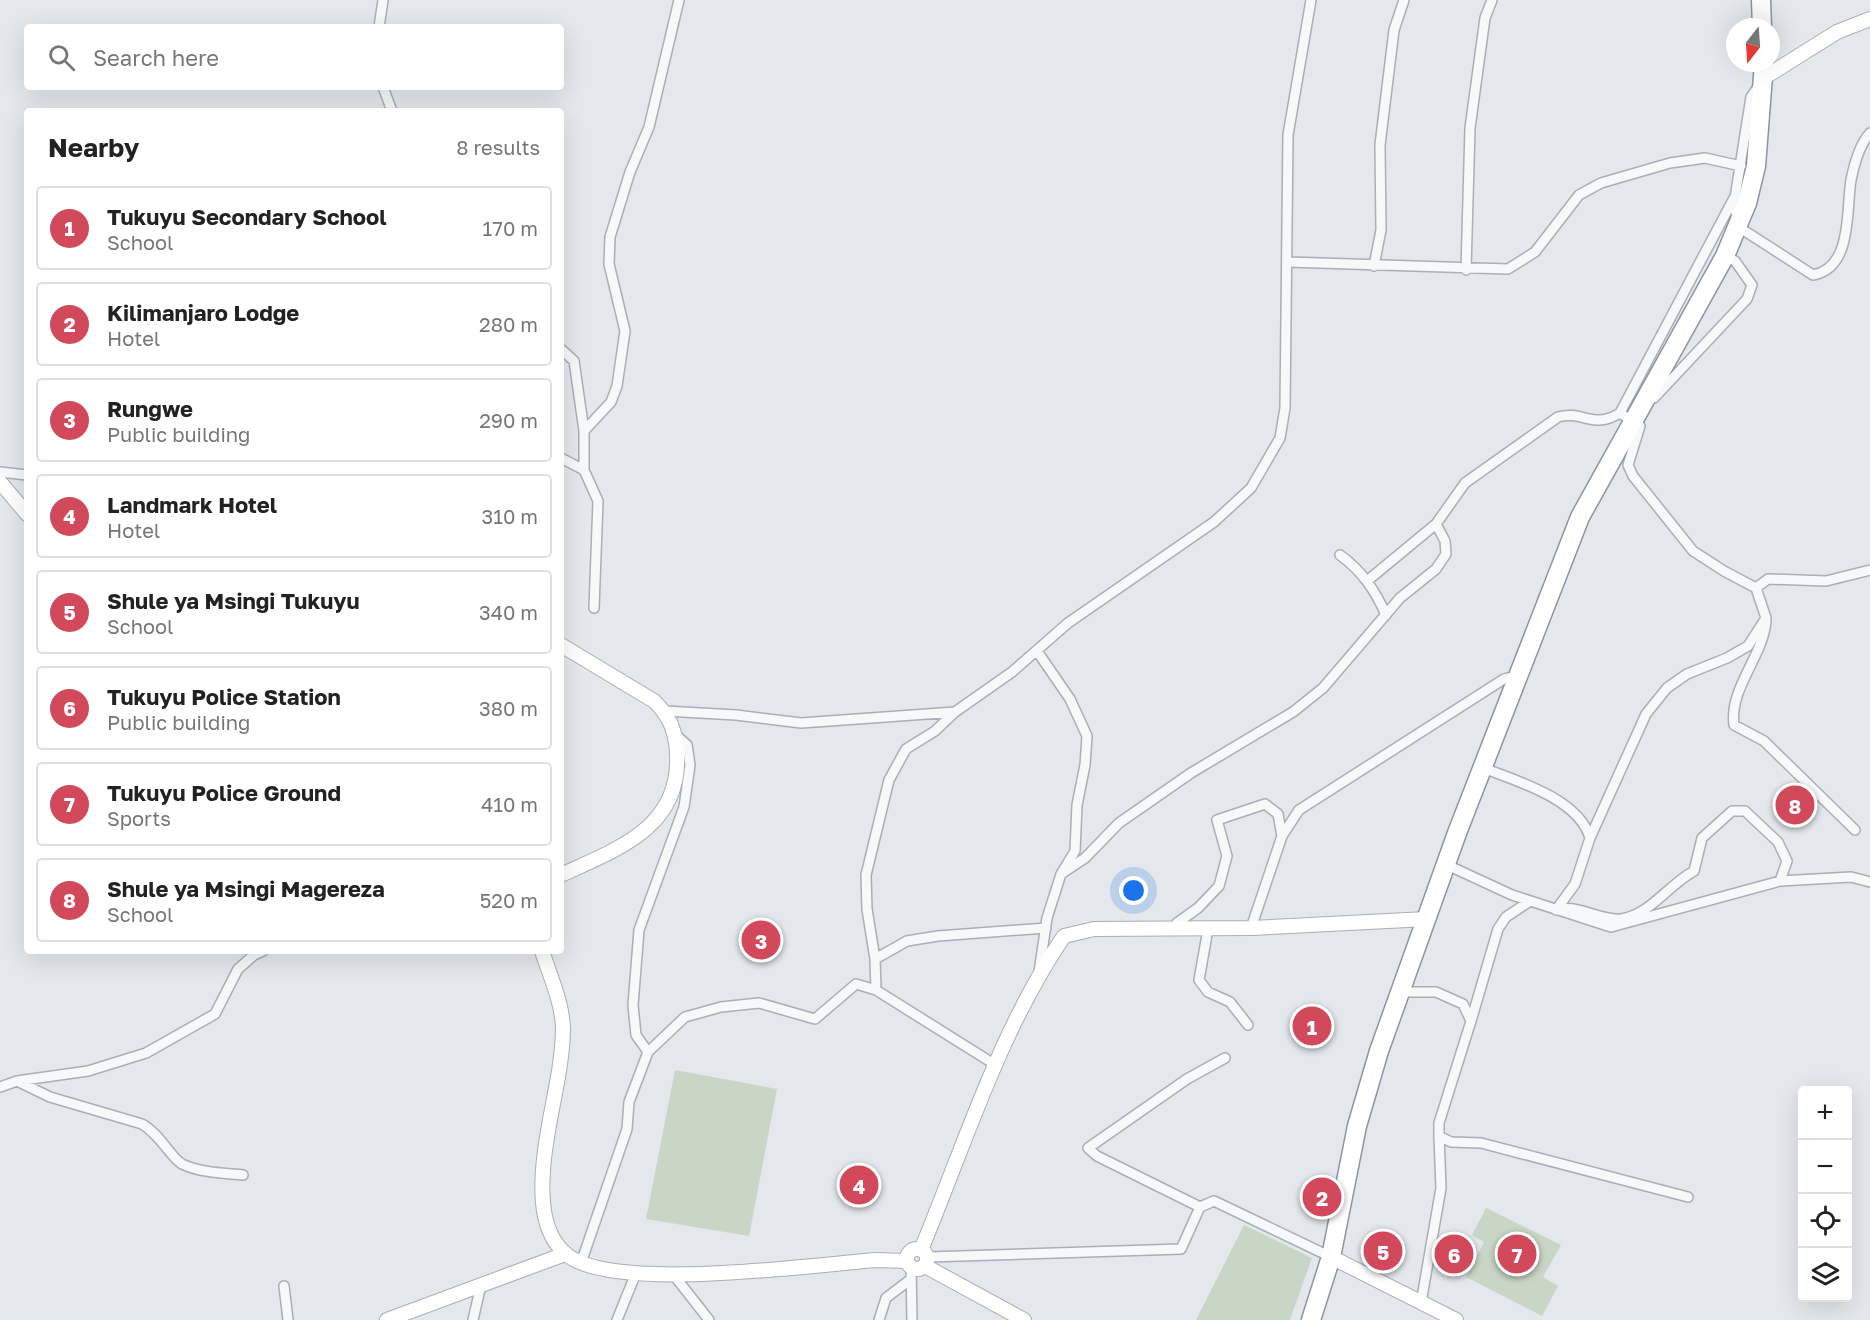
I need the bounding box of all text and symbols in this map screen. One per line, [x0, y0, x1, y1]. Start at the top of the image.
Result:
north arrow [1726, 18, 1780, 72]
search box [24, 24, 564, 90]
icon: search [45, 41, 78, 74]
text: Search here [93, 44, 219, 71]
text: Nearby [48, 132, 139, 163]
text: 8 results [456, 135, 540, 159]
text: Tukuyu Secondary School [107, 203, 387, 230]
text: 1 [64, 216, 75, 240]
text: 170 m [483, 216, 538, 240]
text: School [107, 230, 173, 254]
text: Kilimanjaro Lodge [107, 299, 299, 326]
text: 2 [63, 312, 76, 336]
text: 280 m [479, 312, 538, 336]
text: Hotel [107, 326, 160, 350]
text: Rungwe [107, 395, 193, 422]
text: 3 [63, 408, 76, 432]
text: 290 m [479, 408, 538, 432]
text: Public building [107, 422, 250, 446]
text: Landmark Hotel [107, 491, 277, 518]
text: 4 [63, 504, 76, 528]
text: 310 m [482, 504, 538, 528]
text: Hotel [107, 518, 160, 542]
text: Shule ya Msingi Tukuyu [107, 587, 360, 614]
text: 5 [63, 600, 76, 624]
text: 340 m [479, 600, 538, 624]
text: School [107, 614, 173, 638]
text: Tukuyu Police Station [107, 683, 341, 710]
text: 6 [63, 696, 76, 720]
text: 380 m [479, 696, 538, 720]
text: Public building [107, 710, 250, 734]
text: Tukuyu Police Ground [107, 779, 341, 806]
pin: 8 [1776, 782, 1814, 828]
text: 7 [64, 792, 75, 816]
text: 410 m [481, 792, 538, 816]
text: Sports [107, 806, 171, 830]
text: Shule ya Msingi Magereza [107, 875, 385, 902]
your location [1119, 876, 1148, 905]
text: 8 [63, 888, 76, 912]
text: 520 m [480, 888, 538, 912]
text: School [107, 902, 173, 926]
pin: 3 [742, 918, 780, 962]
pin: 1 [1292, 1004, 1332, 1048]
map controls [1798, 1086, 1852, 1302]
button: + [1798, 1086, 1852, 1140]
button: − [1798, 1140, 1852, 1194]
pin: 4 [840, 1162, 878, 1208]
pin: 2 [1302, 1174, 1342, 1220]
button: locate [1798, 1194, 1852, 1248]
pin: 5 [1364, 1228, 1402, 1274]
pin: 6 [1434, 1232, 1474, 1276]
pin: 7 [1498, 1232, 1537, 1276]
button: layers [1798, 1248, 1852, 1302]

